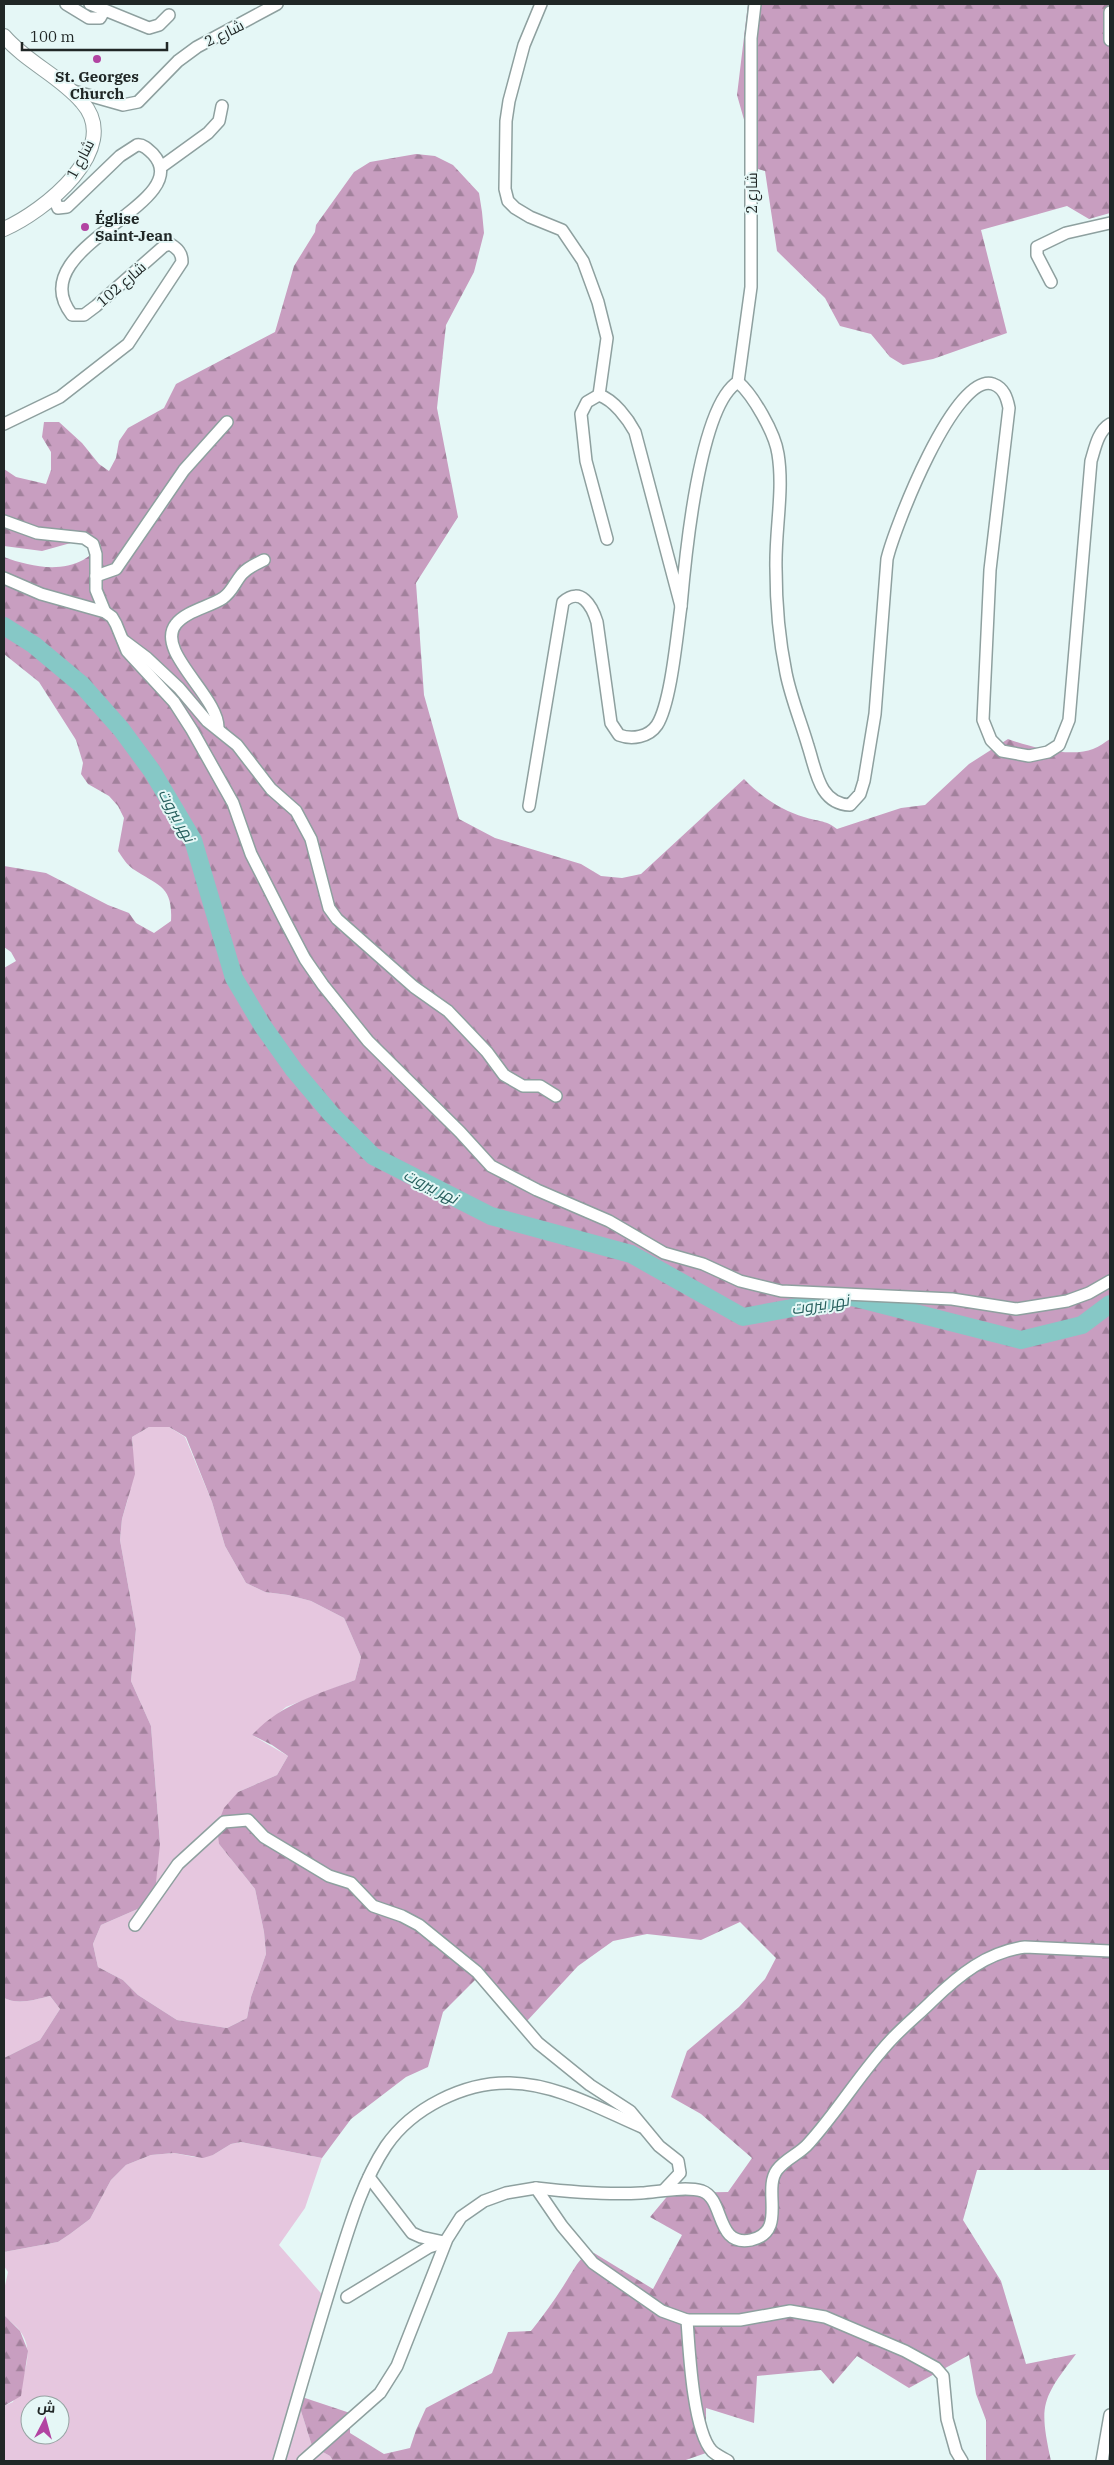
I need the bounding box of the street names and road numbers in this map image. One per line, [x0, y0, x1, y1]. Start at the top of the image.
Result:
street label: شارع 2 [201, 15, 248, 52]
street label: شارع 1 [62, 136, 100, 183]
street label: شارع 2 [742, 172, 763, 214]
street label: شارع 102 [92, 257, 151, 312]

